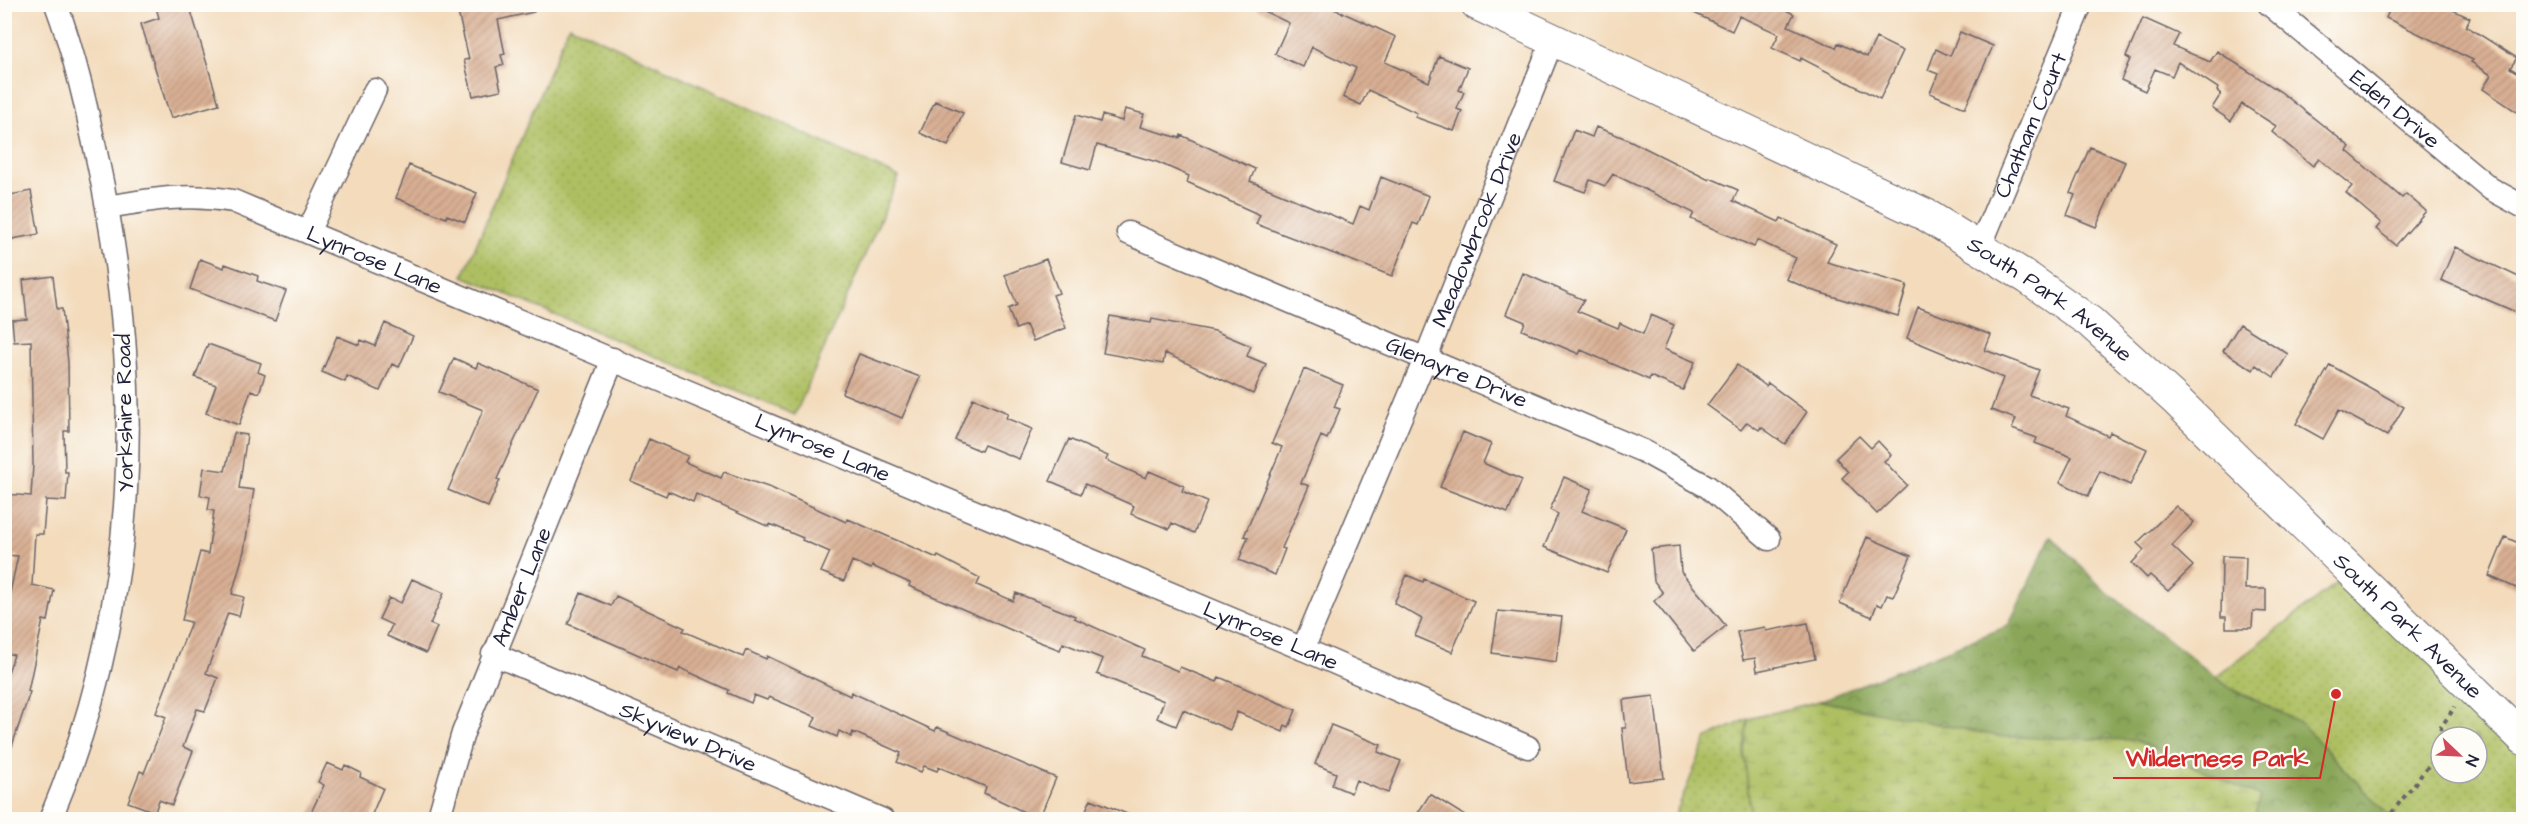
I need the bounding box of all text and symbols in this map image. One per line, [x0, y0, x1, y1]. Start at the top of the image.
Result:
street label: Chatham Court [1987, 48, 2075, 203]
street label: Eden Drive [2343, 62, 2447, 156]
street label: Meadowbrook Drive [1424, 127, 1530, 332]
street label: Lynrose Lane [302, 218, 447, 302]
street label: South Park Avenue [1961, 229, 2140, 369]
street label: Glenayre Drive [1381, 328, 1532, 416]
street label: Yorkshire Road [108, 334, 142, 492]
street label: Lynrose Lane [750, 406, 895, 490]
street label: Amber Lane [484, 523, 559, 651]
street label: South Park Avenue [2326, 546, 2490, 706]
street label: Lynrose Lane [1198, 593, 1343, 678]
street label: Skyview Drive [615, 694, 761, 780]
north arrow [2429, 725, 2489, 785]
callout: Wilderness Park [2113, 736, 2320, 778]
text: Wilderness Park [2125, 742, 2309, 776]
text: N [2460, 752, 2484, 769]

